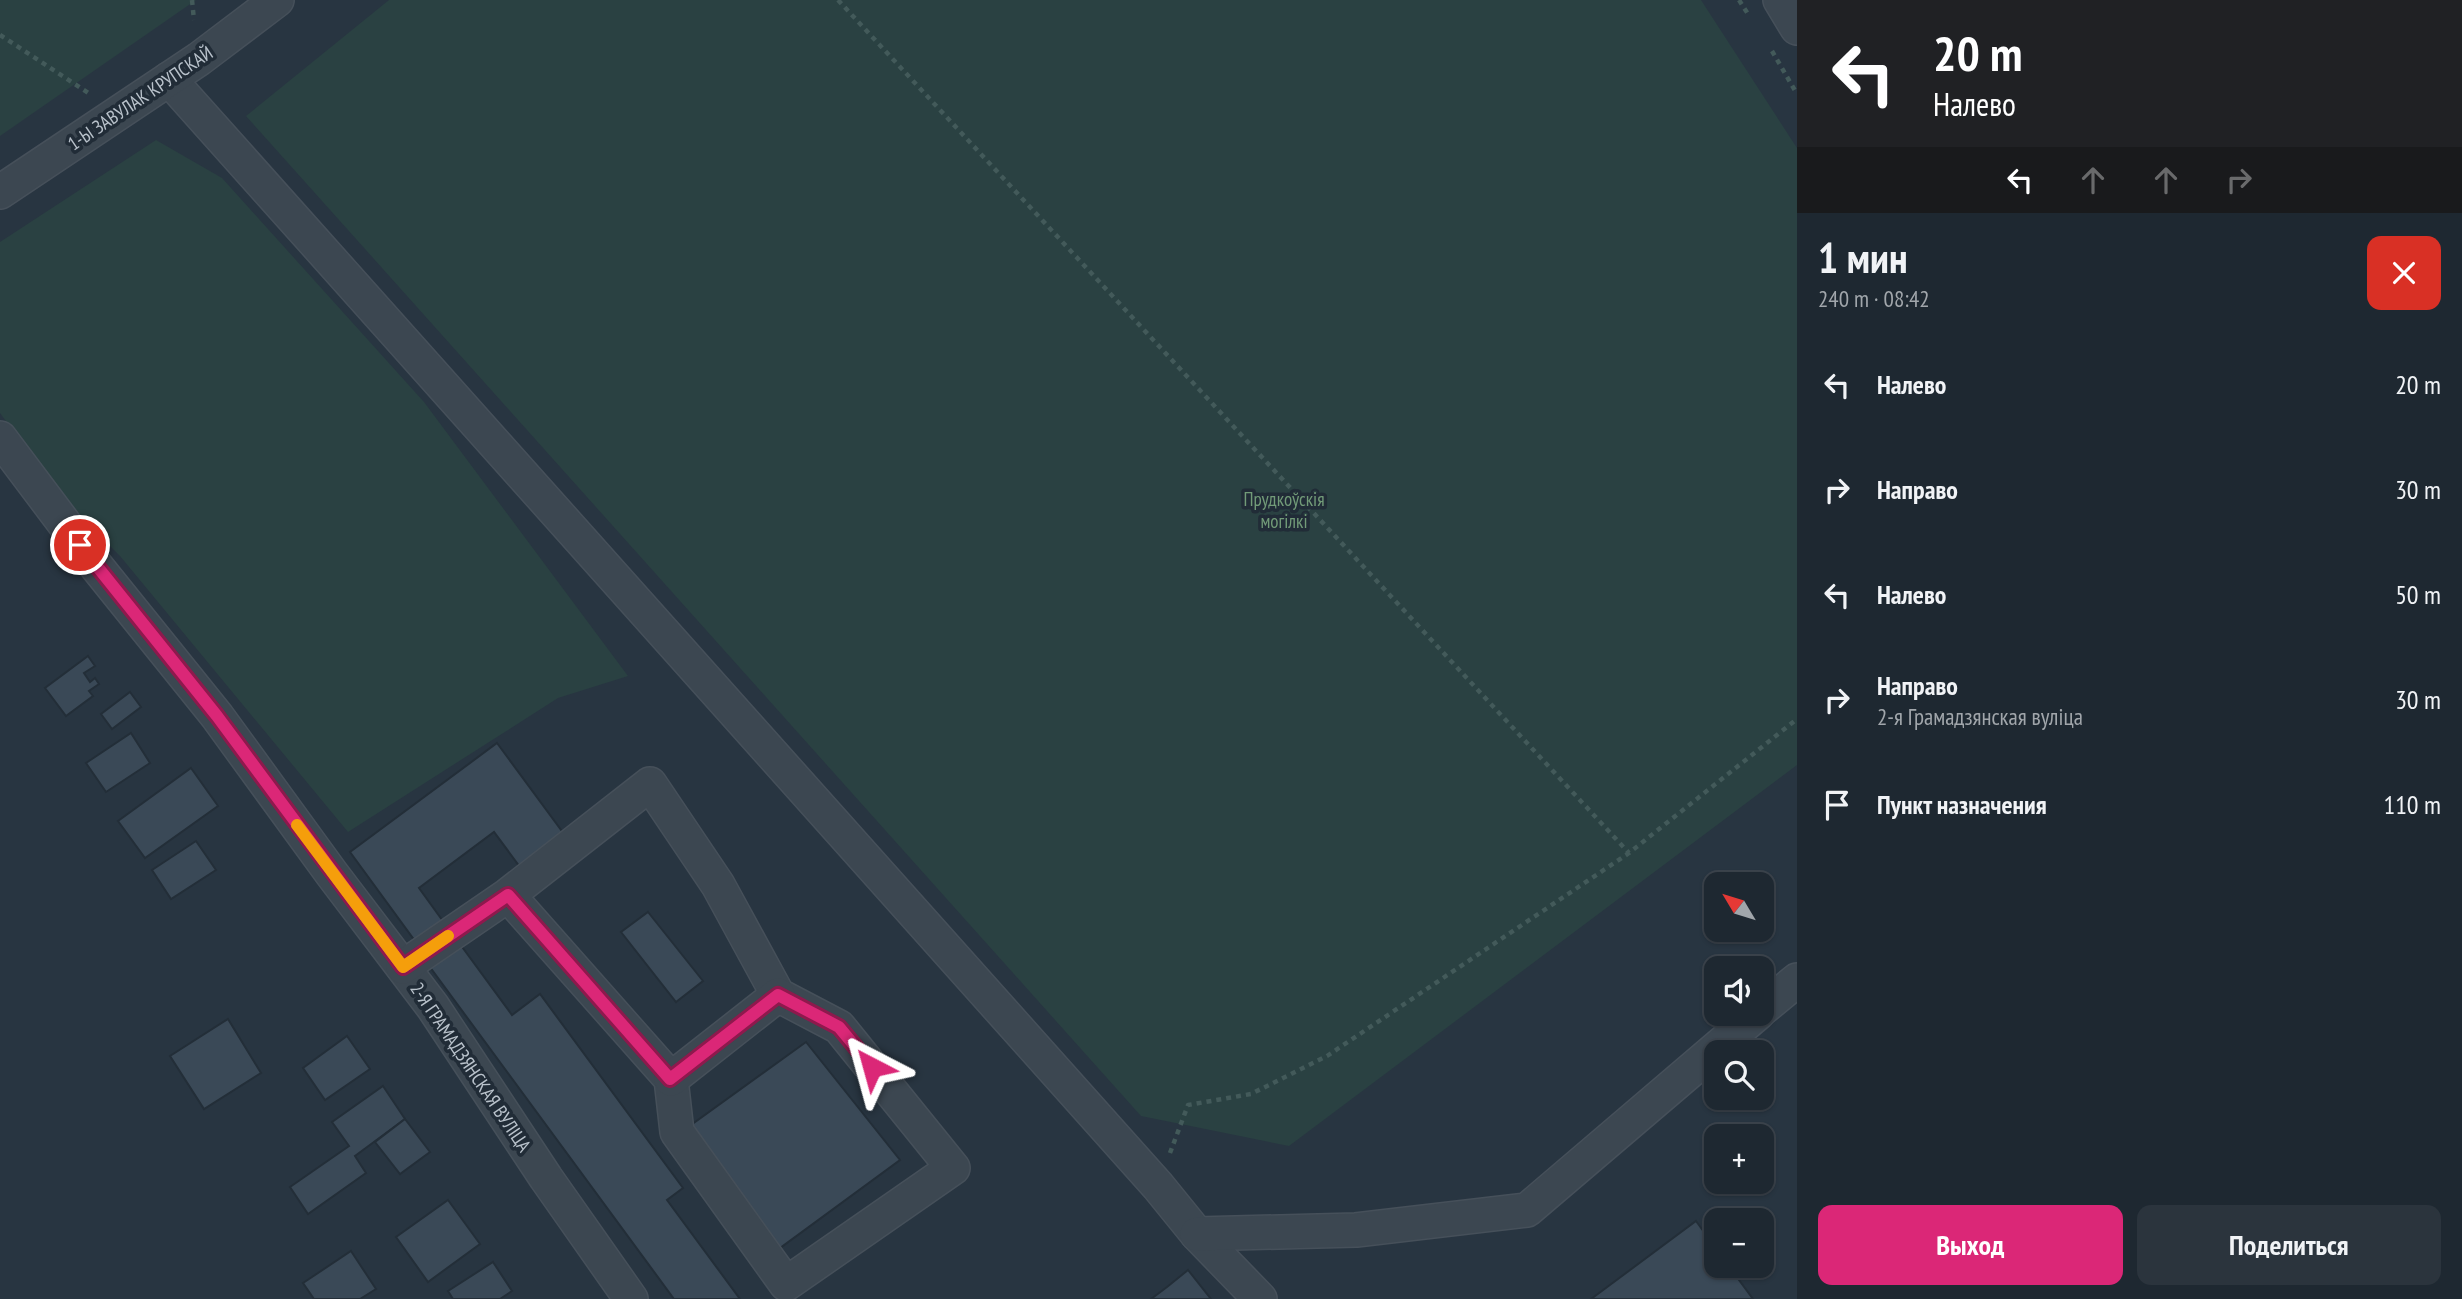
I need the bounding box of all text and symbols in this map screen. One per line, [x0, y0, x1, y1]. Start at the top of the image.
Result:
text: 20 m [1933, 21, 2022, 85]
icon: left [1818, 28, 1909, 119]
street label: 1-Ы ЗАВУЛАК КРУПСКАЙ [63, 41, 217, 155]
text: Налево [1933, 83, 2016, 125]
icon: left [2001, 161, 2039, 199]
icon: ahead [2074, 161, 2112, 199]
icon: ahead [2147, 161, 2185, 199]
icon: right [2220, 161, 2258, 199]
text: 1 мин [1818, 230, 1908, 285]
button: close [2367, 236, 2441, 310]
text: 240 m · 08:42 [1818, 284, 1930, 313]
icon: left [1818, 366, 1856, 404]
text: Налево [1877, 368, 1946, 401]
text: 20 m [2395, 368, 2441, 401]
icon: right [1818, 471, 1856, 509]
text: Направо [1877, 473, 1958, 506]
text: 30 m [2395, 473, 2441, 506]
park label: Прудкоўскія могілкі [1243, 487, 1325, 533]
pin [50, 515, 110, 575]
icon: arrive [61, 526, 99, 564]
icon: left [1818, 576, 1856, 614]
text: Налево [1877, 578, 1946, 611]
text: 50 m [2395, 578, 2441, 611]
text: Направо [1877, 669, 1958, 702]
icon: right [1818, 681, 1856, 719]
text: 30 m [2395, 683, 2441, 716]
text: 2-я Грамадзянская вуліца [1877, 702, 2083, 731]
icon: arrive [1818, 786, 1856, 824]
text: Пункт назначения [1877, 788, 2047, 821]
text: 110 m [2383, 788, 2441, 821]
north arrow [1704, 872, 1774, 942]
map controls [1704, 872, 1774, 1278]
button: sound [1704, 956, 1774, 1026]
street label: 2-Я ГРАМАДЗЯНСКАЯ ВУЛІЦА [405, 978, 537, 1156]
position arrow [835, 1030, 909, 1104]
button: search [1704, 1040, 1774, 1110]
button: + [1704, 1124, 1774, 1194]
button: Выход [1818, 1205, 2123, 1285]
button: Поделиться [2137, 1205, 2441, 1285]
button: − [1704, 1208, 1774, 1278]

